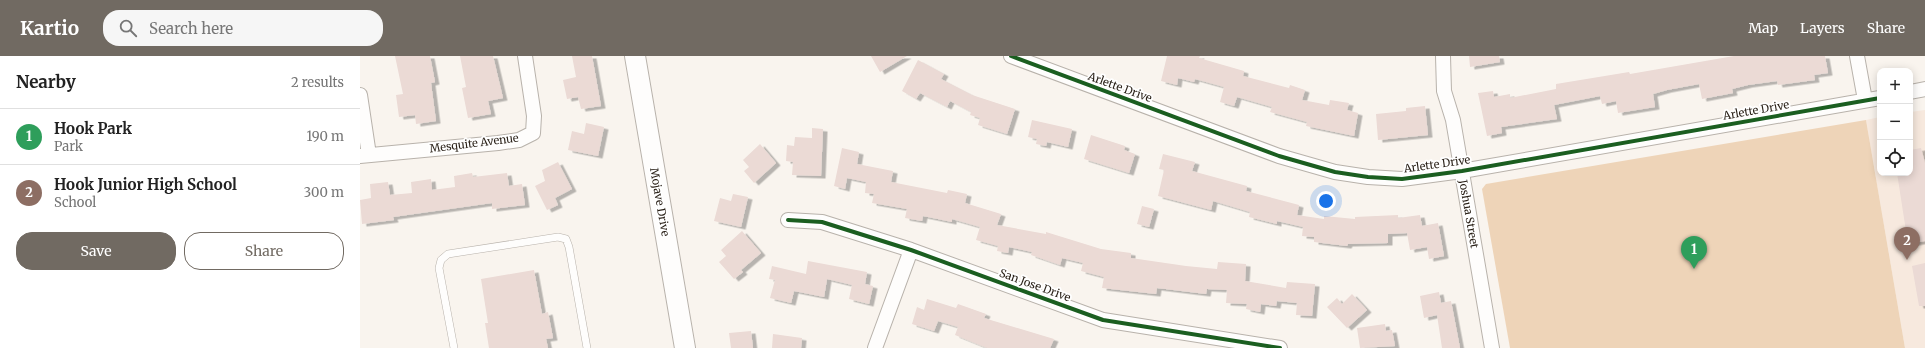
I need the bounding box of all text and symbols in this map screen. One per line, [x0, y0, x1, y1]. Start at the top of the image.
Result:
search box [103, 10, 383, 46]
text: Kartio [20, 16, 79, 40]
icon: search [117, 17, 139, 39]
text: Search here [149, 19, 233, 38]
text: Map [1748, 19, 1778, 37]
text: Layers [1800, 19, 1845, 37]
text: Share [1867, 19, 1905, 37]
map controls [1877, 68, 1913, 176]
button: + [1877, 68, 1913, 104]
street label: Arlette Drive [1085, 69, 1154, 105]
text: Nearby [16, 71, 76, 93]
text: 2 results [291, 74, 344, 91]
street label: Arlette Drive [1721, 97, 1790, 123]
button: − [1877, 104, 1913, 140]
text: Hook Park [54, 119, 132, 138]
text: 1 [26, 128, 32, 145]
text: 190 m [307, 128, 344, 145]
street label: Mesquite Avenue [429, 131, 520, 155]
text: Park [54, 138, 83, 155]
button: locate [1877, 140, 1913, 176]
street label: Arlette Drive [1402, 152, 1471, 176]
street label: Mojave Drive [647, 167, 673, 238]
text: Hook Junior High School [54, 175, 237, 194]
street label: Joshua Street [1456, 178, 1482, 250]
text: 2 [25, 184, 33, 201]
text: 300 m [304, 184, 344, 201]
your location [1316, 191, 1336, 211]
text: School [54, 194, 96, 211]
pin: 2 [1894, 227, 1920, 260]
button: Save [16, 232, 176, 270]
button: Share [184, 232, 344, 270]
pin: 1 [1681, 236, 1707, 269]
street label: San Jose Drive [997, 266, 1073, 305]

